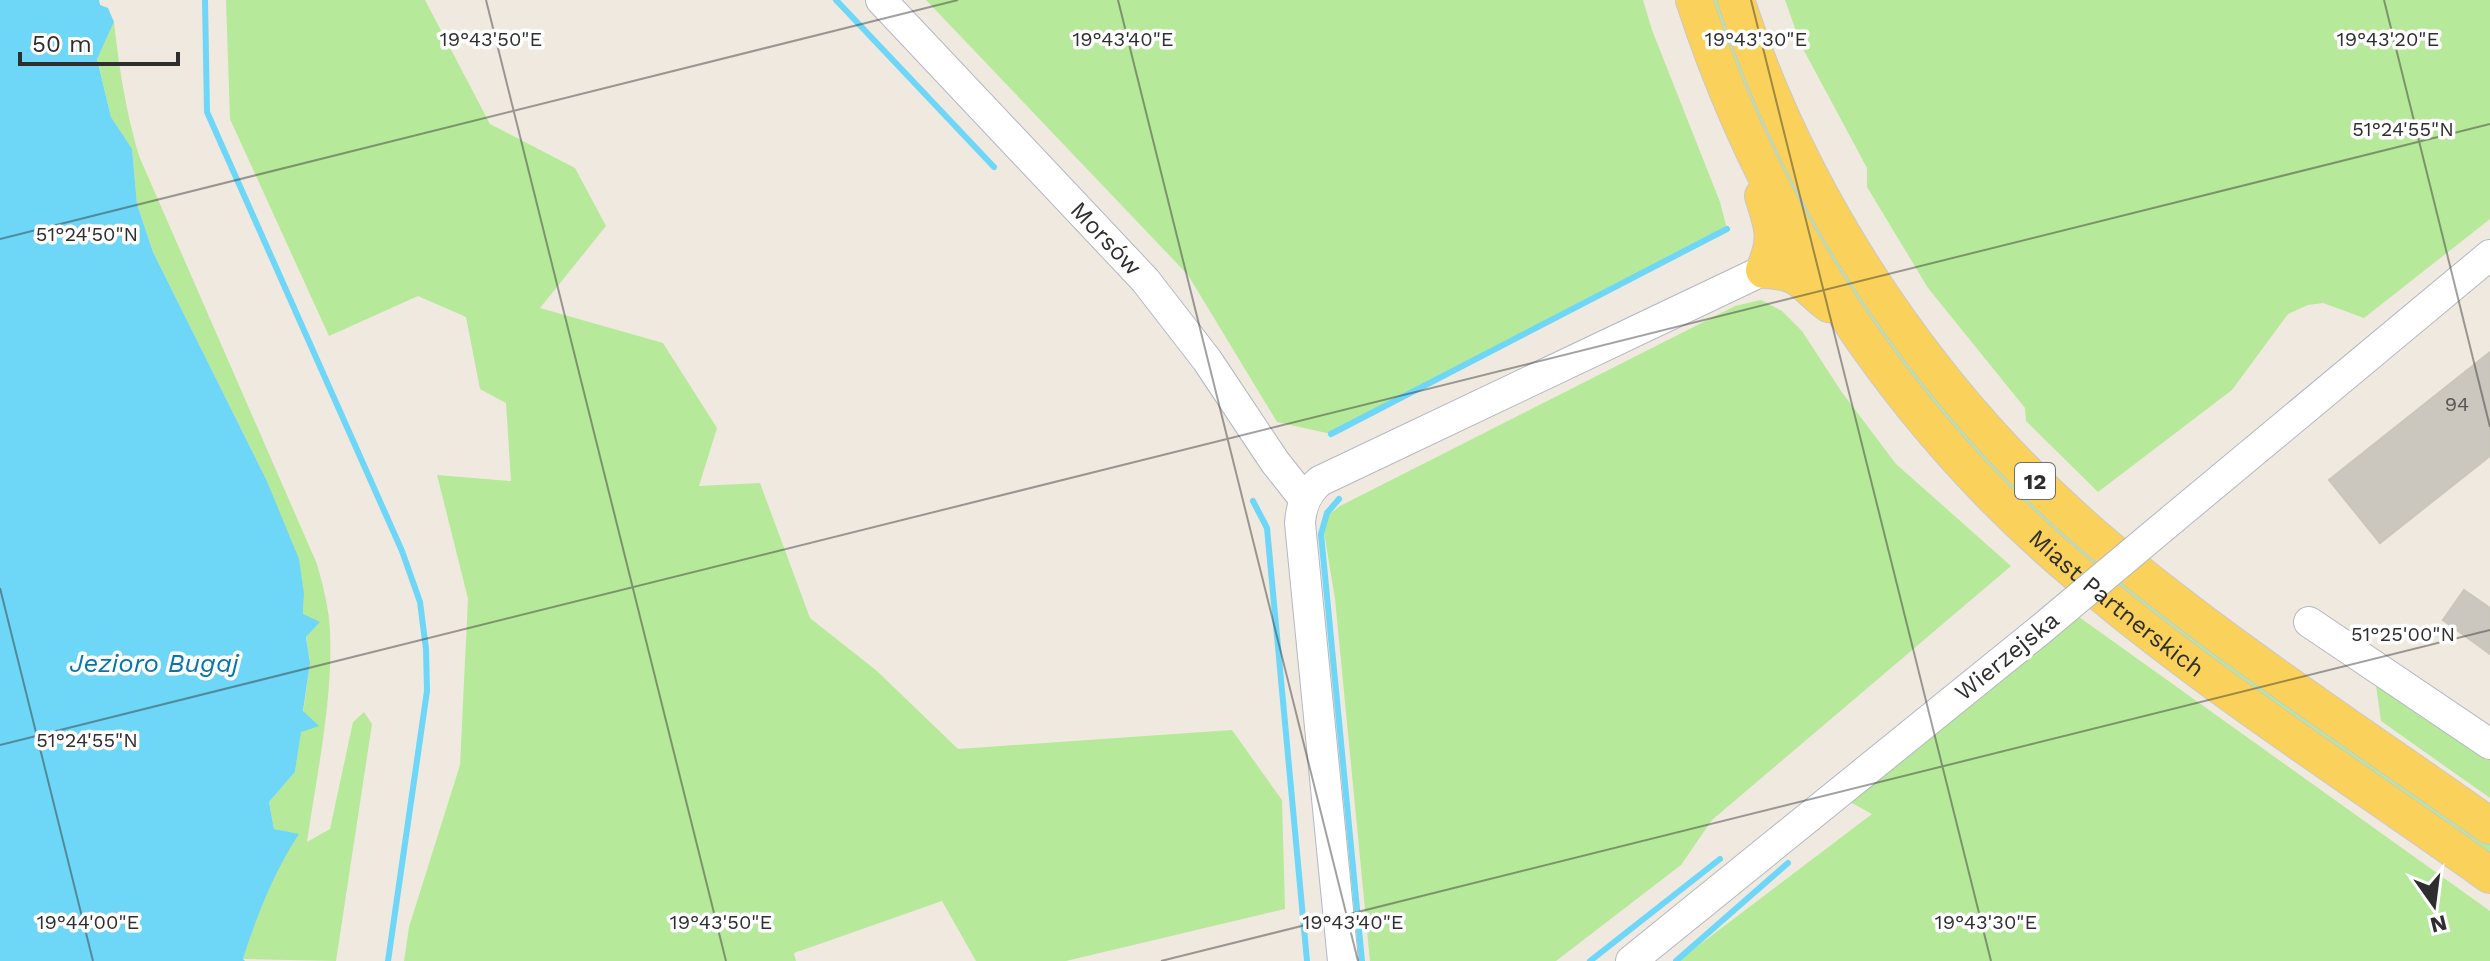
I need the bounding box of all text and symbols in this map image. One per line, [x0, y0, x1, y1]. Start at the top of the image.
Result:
scale bar [20, 16, 178, 66]
text: 19°43'50"E [440, 27, 542, 51]
text: 19°43'40"E [1072, 27, 1174, 51]
text: 19°43'30"E [1705, 27, 1807, 51]
text: 19°43'20"E [2337, 27, 2439, 51]
text: 50 m [32, 30, 92, 58]
text: 51°24'55"N [2352, 117, 2454, 141]
street label: Morsów [1065, 196, 1147, 281]
text: 51°24'50"N [36, 222, 138, 246]
house number: 94 [2445, 392, 2469, 416]
road number: 12 [2015, 463, 2055, 499]
street label: Miast Partnerskich [2023, 524, 2210, 683]
street label: Wierzejska [1949, 606, 2065, 706]
text: 51°25'00"N [2351, 622, 2455, 646]
water label: Jezioro Bugaj [69, 648, 240, 678]
text: 51°24'55"N [36, 728, 138, 752]
north arrow [2394, 865, 2474, 945]
text: 19°44'00"E [37, 910, 139, 934]
text: 19°43'50"E [670, 910, 772, 934]
text: 19°43'40"E [1302, 910, 1404, 934]
text: 19°43'30"E [1935, 910, 2037, 934]
text: N [2428, 910, 2450, 938]

